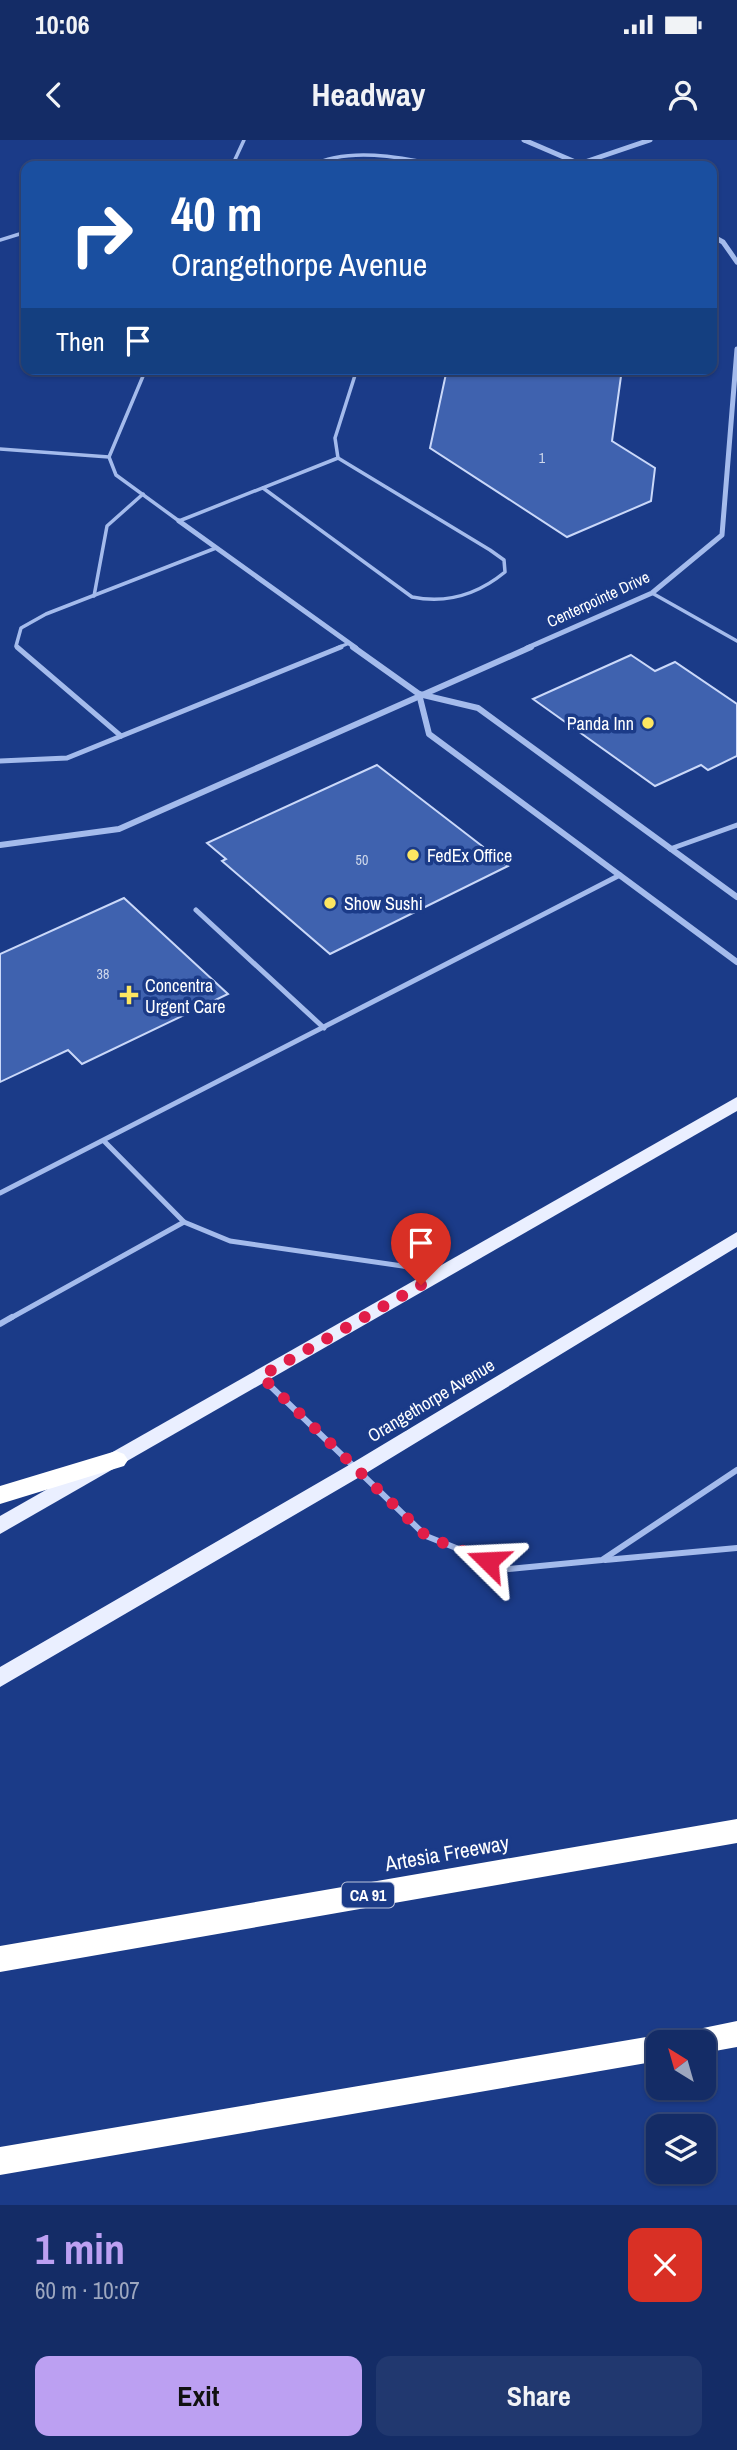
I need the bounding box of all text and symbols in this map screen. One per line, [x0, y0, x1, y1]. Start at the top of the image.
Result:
text: 10:06 [35, 7, 90, 42]
text: Headway [312, 73, 425, 116]
icon: back [35, 76, 73, 114]
icon: person [664, 76, 702, 114]
text: 40 m [171, 180, 263, 246]
icon: right [56, 189, 147, 280]
text: Orangethorpe Avenue [171, 243, 427, 286]
icon: arrive [119, 322, 157, 360]
text: Then [56, 324, 105, 359]
house number: 1 [539, 449, 546, 467]
street label: Centerpointe Drive [543, 566, 653, 632]
place label: Panda Inn [567, 711, 634, 736]
marker: Panda Inn [640, 715, 656, 731]
place label: FedEx Office [427, 843, 512, 868]
marker: FedEx Office [405, 847, 421, 863]
house number: 50 [356, 851, 368, 869]
place label: Show Sushi [344, 891, 423, 916]
marker: Show Sushi [322, 895, 338, 911]
house number: 38 [97, 965, 109, 983]
place label: Concentra Urgent Care [145, 973, 225, 1019]
marker: Concentra Urgent Care [119, 985, 139, 1005]
pin [391, 1213, 451, 1285]
icon: arrive [402, 1224, 440, 1262]
street label: Orangethorpe Avenue [363, 1352, 499, 1448]
position arrow [451, 1524, 525, 1598]
street label: Artesia Freeway [382, 1828, 512, 1878]
road number: CA 91 [342, 1882, 394, 1908]
north arrow [646, 2030, 716, 2100]
map controls [646, 2030, 716, 2184]
button: layers [646, 2114, 716, 2184]
text: 1 min [35, 2221, 125, 2277]
button: close [628, 2228, 702, 2302]
text: 60 m · 10:07 [35, 2275, 140, 2306]
button: Exit [35, 2356, 362, 2436]
button: Share [376, 2356, 702, 2436]

